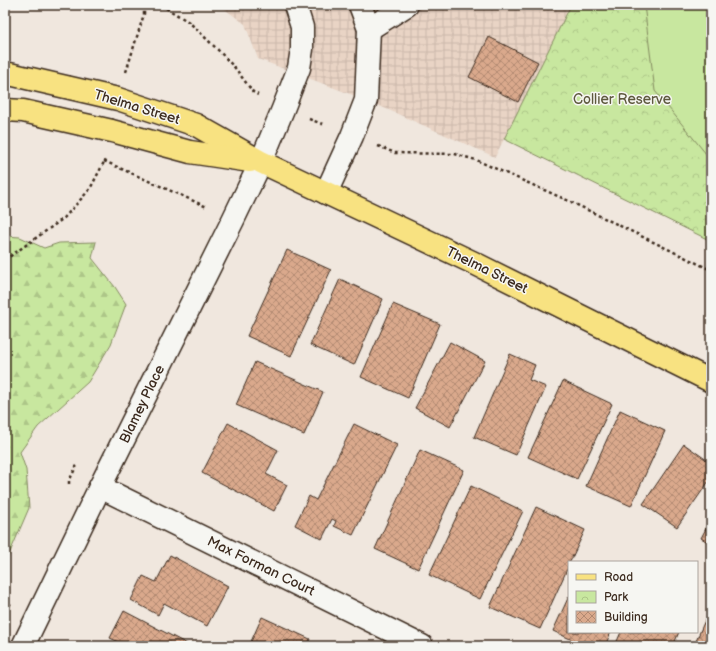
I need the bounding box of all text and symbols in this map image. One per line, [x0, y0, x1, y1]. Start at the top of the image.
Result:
street label: Thelma Street [92, 86, 183, 128]
park label: Collier Reserve [573, 91, 671, 108]
street label: Thelma Street [443, 243, 531, 297]
street label: Blamey Place [116, 362, 168, 446]
street label: Max Forman Court [204, 533, 318, 600]
legend [568, 561, 698, 633]
text: Road [604, 570, 633, 585]
text: Park [604, 590, 628, 605]
text: Building [604, 610, 648, 625]

